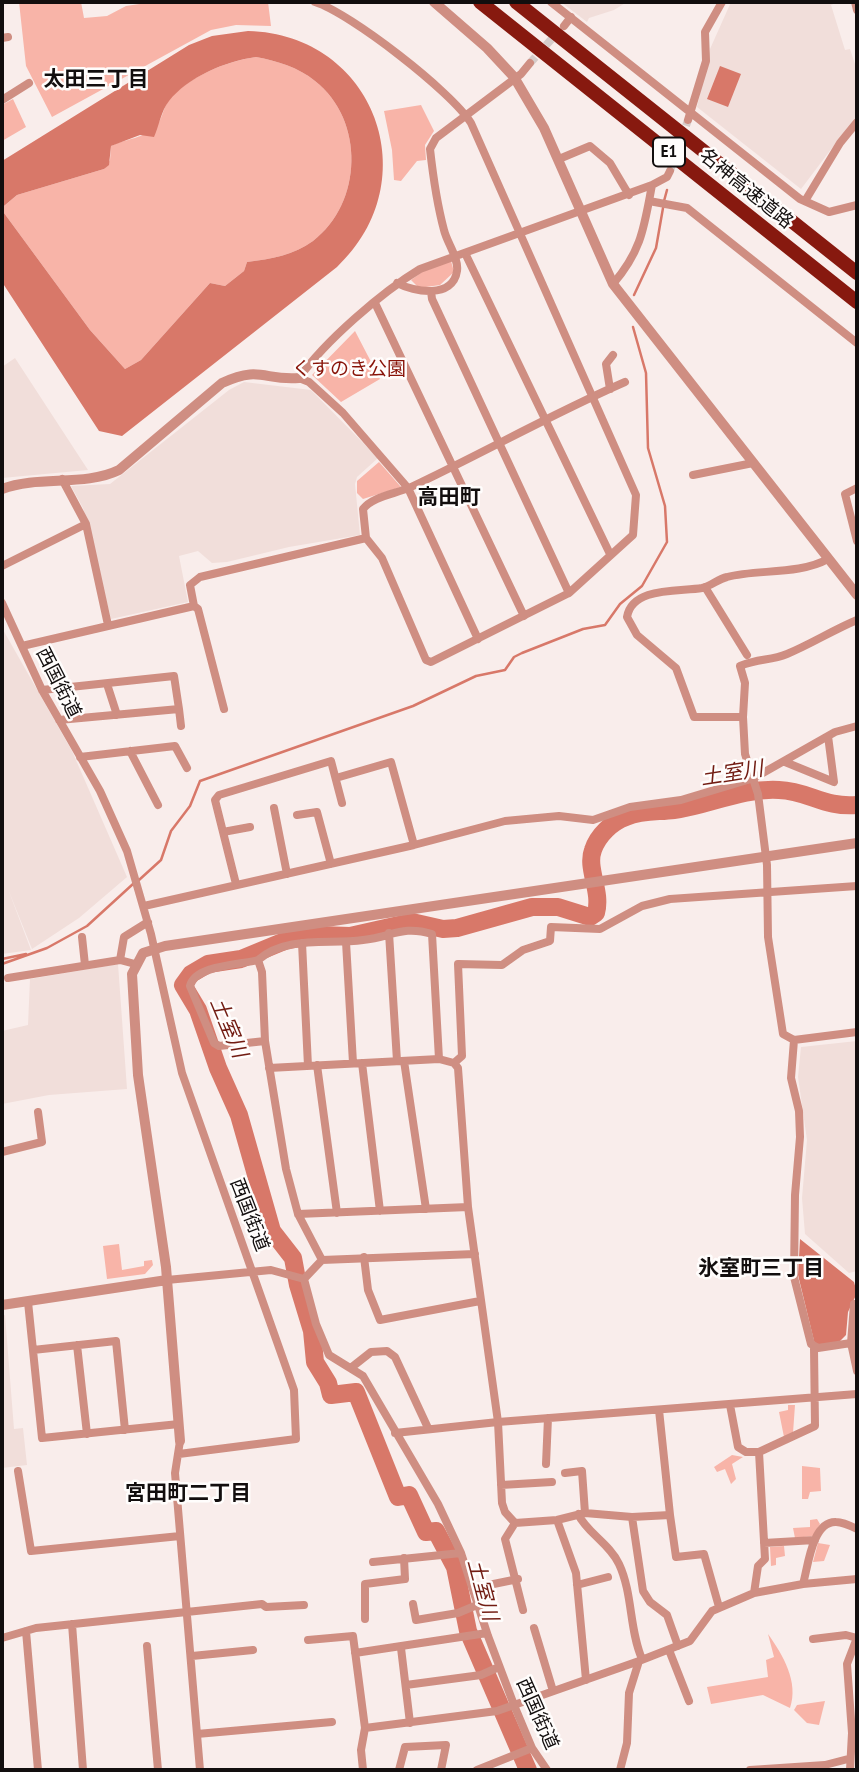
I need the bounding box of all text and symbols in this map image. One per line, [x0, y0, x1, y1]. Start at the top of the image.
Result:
district label: 太田三丁目 [44, 67, 148, 93]
road number: E1 [653, 138, 685, 167]
street label: 名神高速道路 [695, 144, 797, 234]
park label: くすのき公園 [292, 359, 406, 381]
district label: 高田町 [418, 485, 480, 511]
street label: 西国街道 [31, 644, 85, 722]
water label: 土室川 [699, 757, 765, 791]
water label: 土室川 [204, 994, 252, 1062]
street label: 西国街道 [225, 1175, 273, 1255]
district label: 氷室町三丁目 [698, 1256, 824, 1282]
district label: 宮田町二丁目 [125, 1481, 251, 1507]
water label: 土室川 [462, 1556, 502, 1624]
street label: 西国街道 [511, 1675, 563, 1753]

